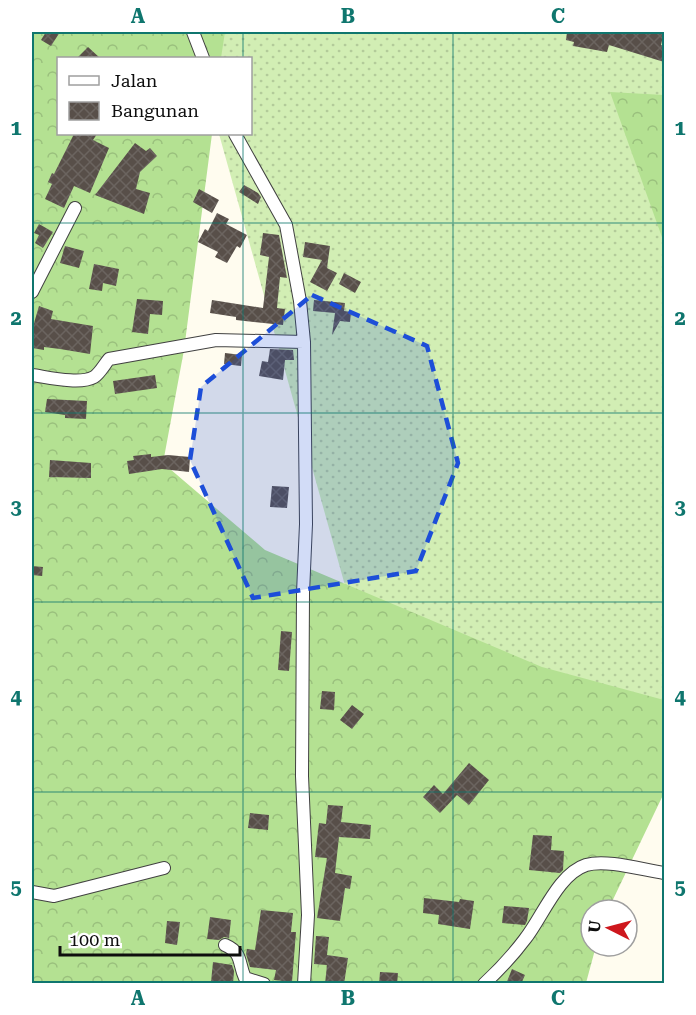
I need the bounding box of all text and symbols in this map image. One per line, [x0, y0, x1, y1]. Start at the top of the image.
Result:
text: A [131, 4, 146, 28]
text: B [341, 4, 355, 28]
text: C [551, 4, 565, 28]
legend [57, 57, 252, 135]
text: Jalan [111, 70, 158, 91]
text: Bangunan [111, 100, 199, 121]
text: 1 [10, 116, 22, 140]
text: 1 [674, 116, 686, 140]
text: 2 [10, 306, 22, 330]
text: 2 [674, 306, 686, 330]
text: 3 [10, 495, 22, 519]
text: 3 [674, 495, 686, 519]
text: 4 [10, 685, 22, 709]
text: 4 [674, 685, 686, 709]
text: 5 [10, 875, 22, 899]
text: 5 [674, 875, 686, 899]
north arrow [579, 898, 639, 958]
scale bar [60, 919, 240, 957]
text: U [584, 919, 605, 934]
text: 100 m [69, 929, 120, 950]
text: A [131, 986, 146, 1010]
text: B [341, 986, 355, 1010]
text: C [551, 986, 565, 1010]

